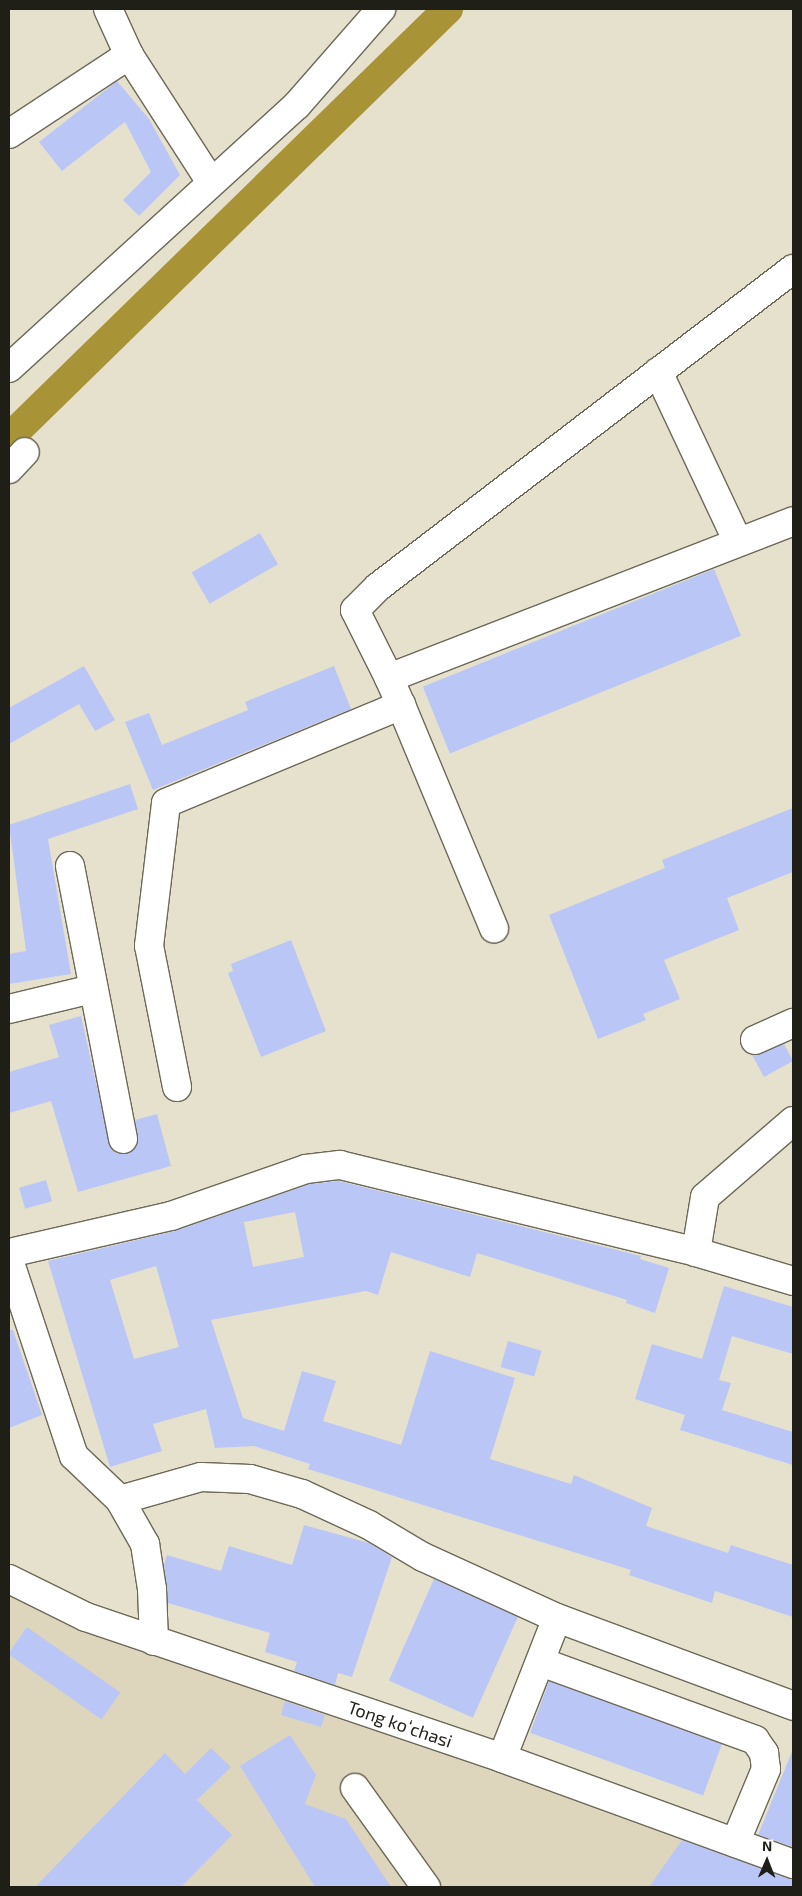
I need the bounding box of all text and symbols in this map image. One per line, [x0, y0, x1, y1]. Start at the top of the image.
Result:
street label: Tong koʻchasi [345, 1696, 455, 1752]
north arrow [742, 1836, 792, 1886]
text: N [762, 1837, 772, 1854]

